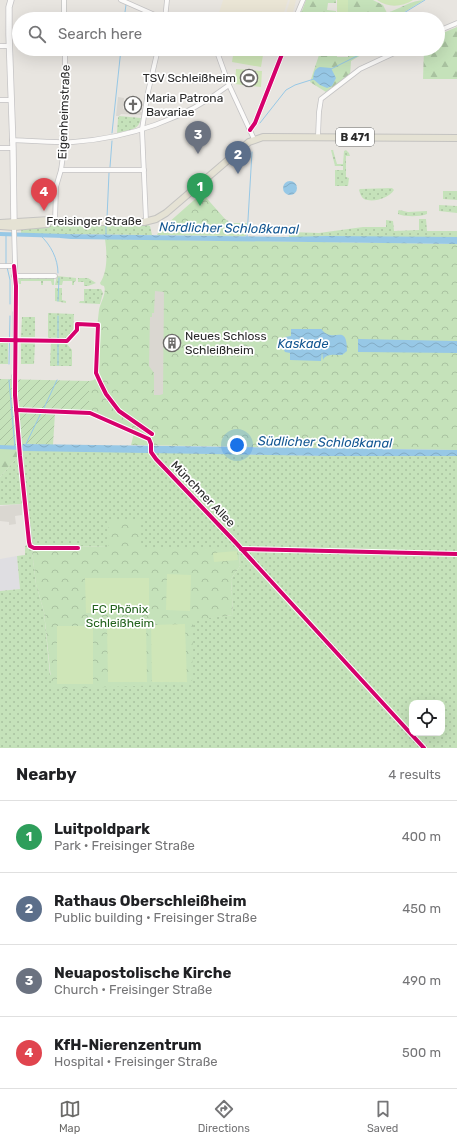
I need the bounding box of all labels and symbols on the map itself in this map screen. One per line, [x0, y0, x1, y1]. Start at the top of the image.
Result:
street label: Eigenheimstraße [55, 64, 73, 160]
sports icon: TSV Schleißheim [239, 68, 259, 88]
place label: TSV Schleißheim [143, 71, 236, 85]
place label: Maria Patrona Bavariae [146, 91, 223, 119]
church icon: Maria Patrona Bavariae [123, 95, 143, 115]
pin: 3 [185, 121, 211, 154]
road number: B 471 [336, 128, 374, 146]
pin: 2 [225, 141, 251, 174]
pin: 1 [187, 173, 213, 206]
pin: 4 [31, 178, 57, 211]
street label: Freisinger Straße [46, 214, 142, 228]
water label: Nördlicher Schloßkanal [159, 219, 300, 237]
place label: Neues Schloss Schleißheim [185, 329, 267, 357]
building icon: Neues Schloss Schleißheim [162, 333, 182, 353]
water label: Kaskade [277, 336, 329, 351]
water label: Südlicher Schloßkanal [258, 433, 393, 451]
your location [227, 435, 247, 455]
street label: Münchner Allee [168, 458, 238, 530]
park label: FC Phönix Schleißheim [86, 602, 154, 630]

